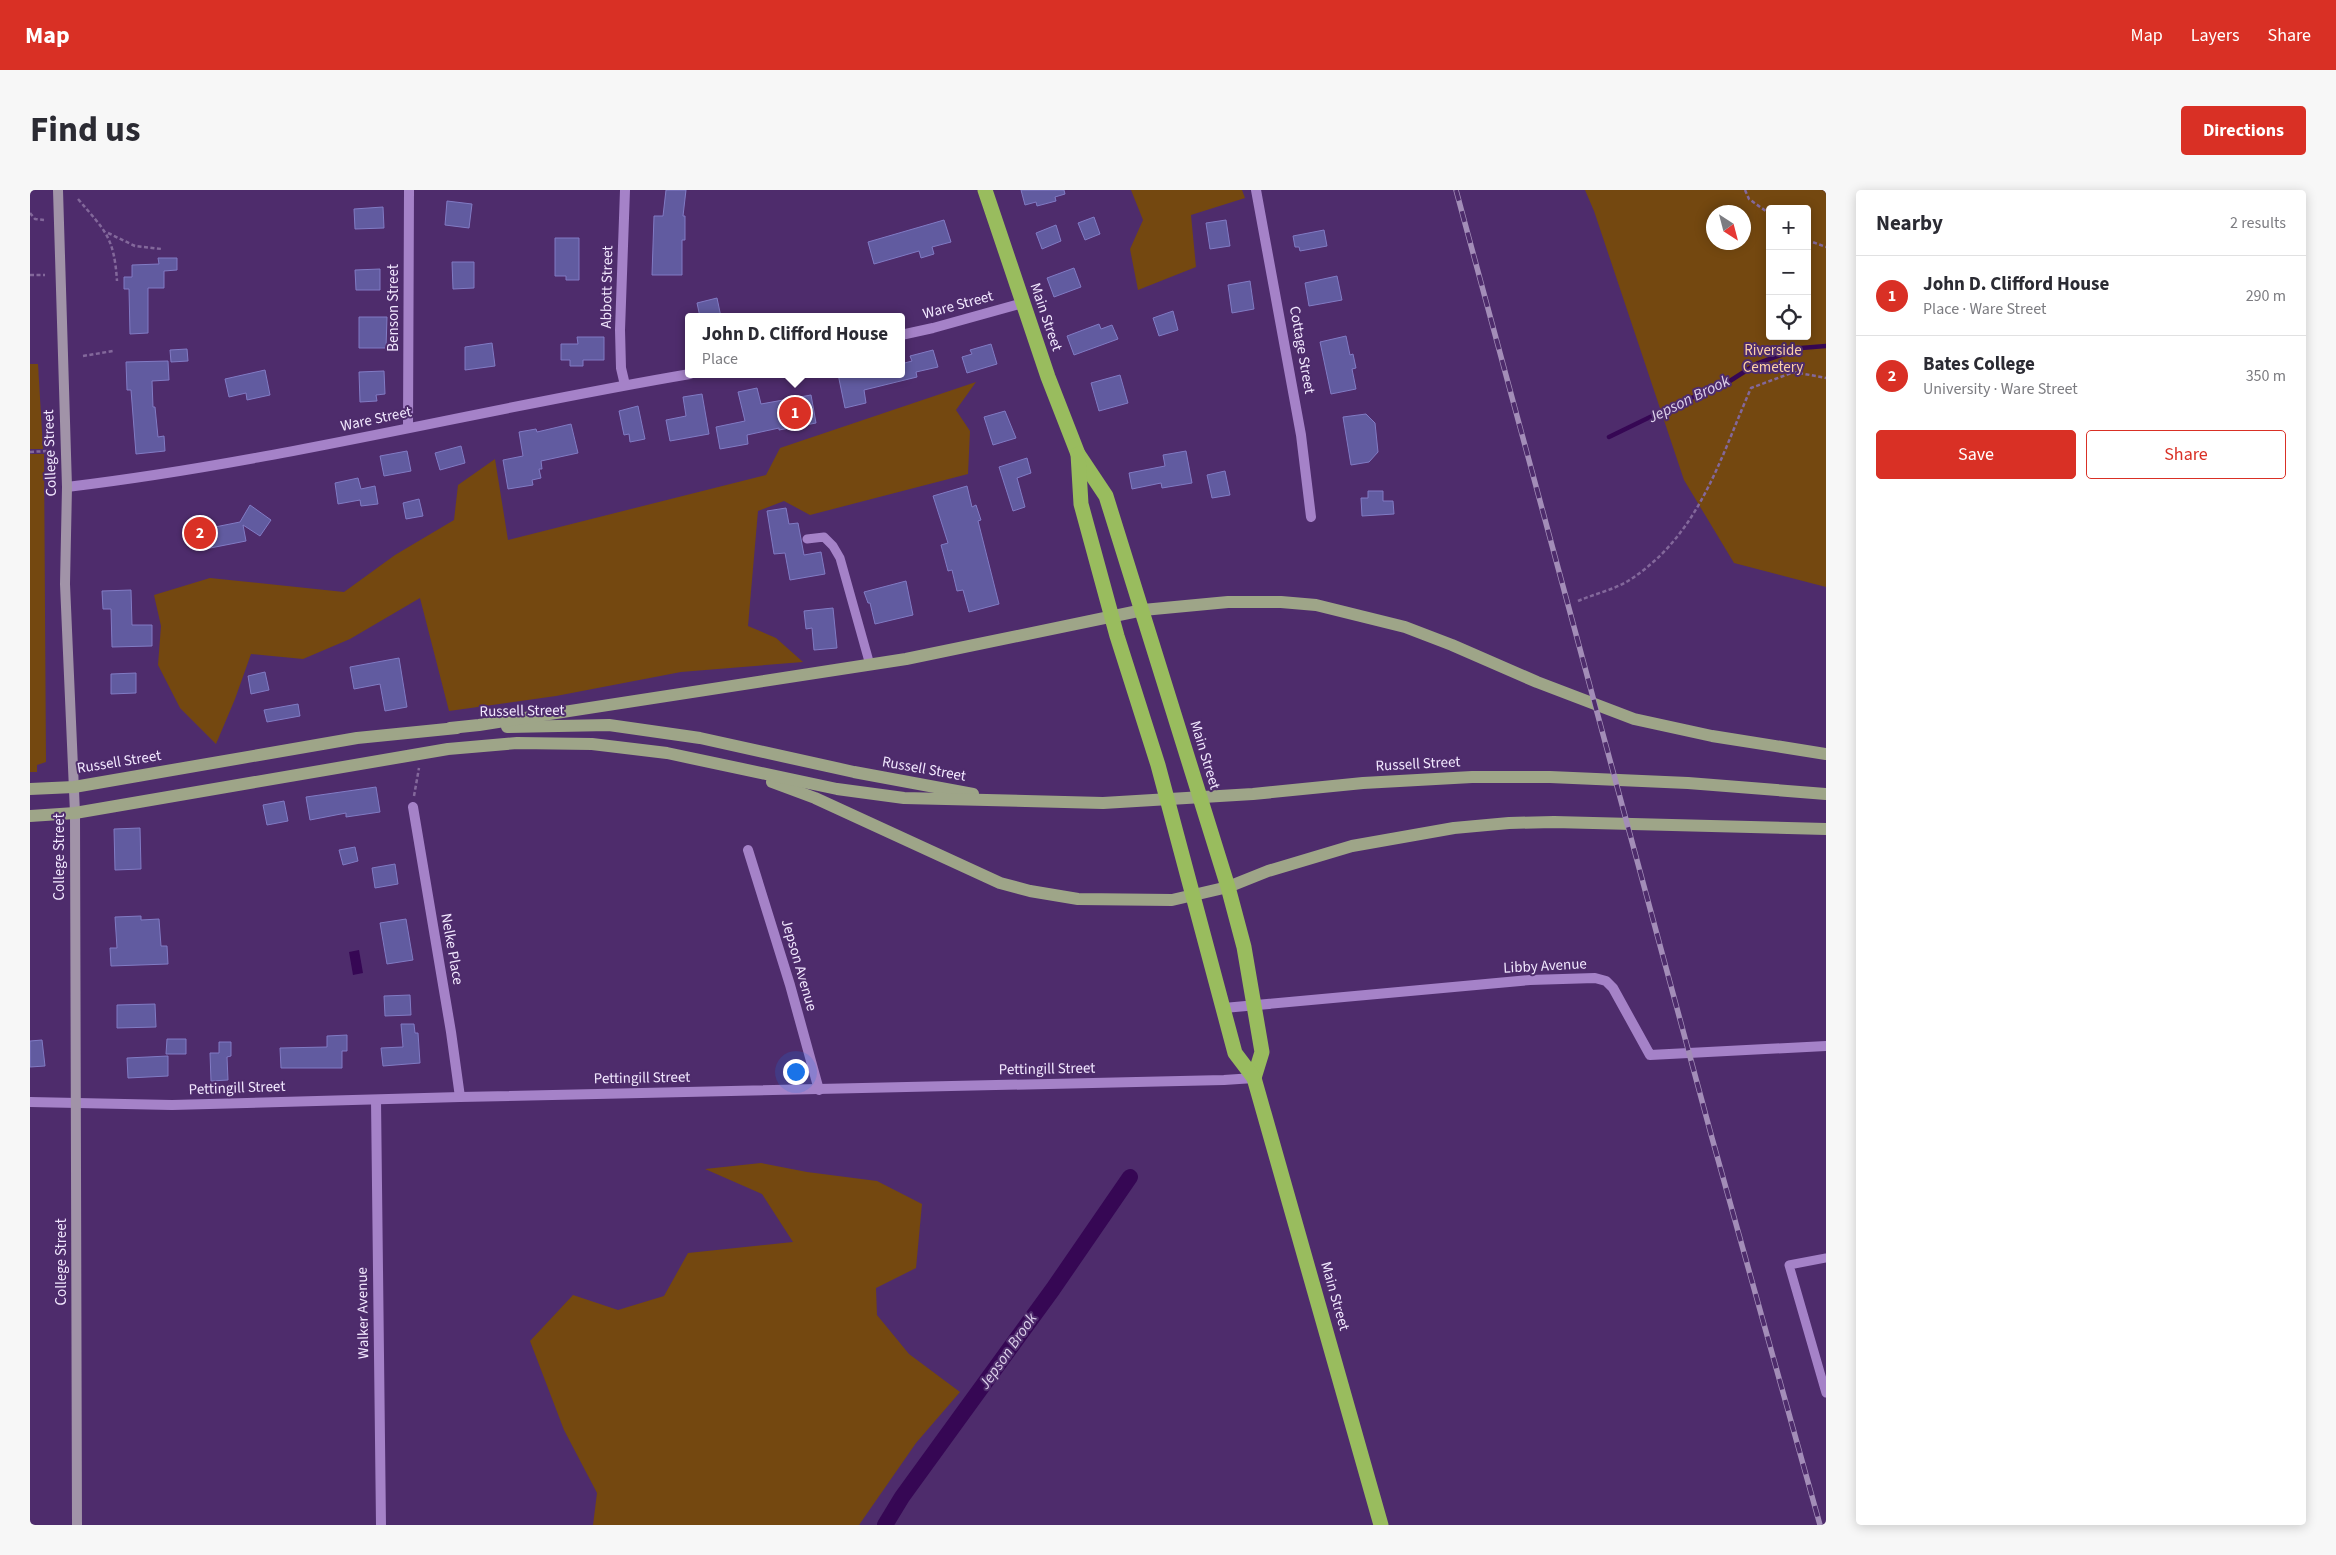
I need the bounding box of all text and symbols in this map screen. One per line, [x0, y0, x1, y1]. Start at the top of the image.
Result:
text: Map [25, 18, 70, 53]
text: Map [2131, 23, 2163, 48]
text: Layers [2191, 23, 2240, 48]
text: Share [2268, 23, 2311, 48]
text: Find us [30, 105, 140, 155]
button: Directions [2181, 106, 2306, 155]
north arrow [1706, 205, 1751, 250]
map controls [1766, 205, 1811, 340]
button: + [1766, 205, 1811, 250]
text: Nearby [1876, 208, 1943, 238]
text: 2 results [2230, 212, 2286, 234]
street label: Abbott Street [596, 245, 618, 329]
button: − [1766, 250, 1811, 295]
street label: Benson Street [383, 264, 404, 352]
text: John D. Clifford House [1923, 271, 2109, 298]
street label: Main Street [1025, 280, 1067, 354]
text: 1 [1888, 285, 1896, 307]
text: 290 m [2246, 285, 2286, 307]
street label: Ware Street [920, 286, 996, 324]
button: locate [1766, 295, 1811, 340]
text: Place · Ware Street [1923, 298, 2046, 320]
street label: Cottage Street [1284, 304, 1320, 396]
popup [685, 313, 905, 378]
text: John D. Clifford House [702, 321, 888, 348]
park label: Riverside Cemetery [1743, 340, 1803, 378]
text: Place [702, 348, 738, 370]
text: Bates College [1923, 351, 2035, 378]
text: 2 [1888, 365, 1896, 387]
text: 350 m [2246, 365, 2286, 387]
water label: Jepson Brook [1644, 370, 1734, 429]
text: University · Ware Street [1923, 378, 2078, 400]
pin: 1 [779, 394, 811, 432]
street label: Ware Street [339, 401, 413, 437]
street label: College Street [38, 409, 62, 497]
button: Save [1876, 430, 2076, 479]
button: Share [2086, 430, 2286, 479]
pin: 2 [184, 514, 216, 552]
street label: Russell Street [479, 700, 565, 722]
street label: Main Street [1185, 718, 1225, 792]
street label: Russell Street [75, 745, 163, 779]
street label: Russell Street [880, 751, 968, 787]
street label: Russell Street [1375, 751, 1461, 777]
street label: College Street [49, 813, 70, 901]
street label: Nelke Place [435, 912, 469, 986]
street label: Jepson Avenue [776, 917, 822, 1013]
street label: Libby Avenue [1503, 953, 1587, 979]
street label: Pettingill Street [999, 1058, 1095, 1080]
your location [783, 1059, 809, 1085]
street label: Pettingill Street [594, 1067, 690, 1089]
street label: Pettingill Street [188, 1076, 286, 1100]
street label: College Street [51, 1218, 72, 1306]
street label: Main Street [1315, 1259, 1355, 1333]
street label: Walker Avenue [352, 1267, 374, 1359]
water label: Jepson Brook [973, 1308, 1043, 1394]

